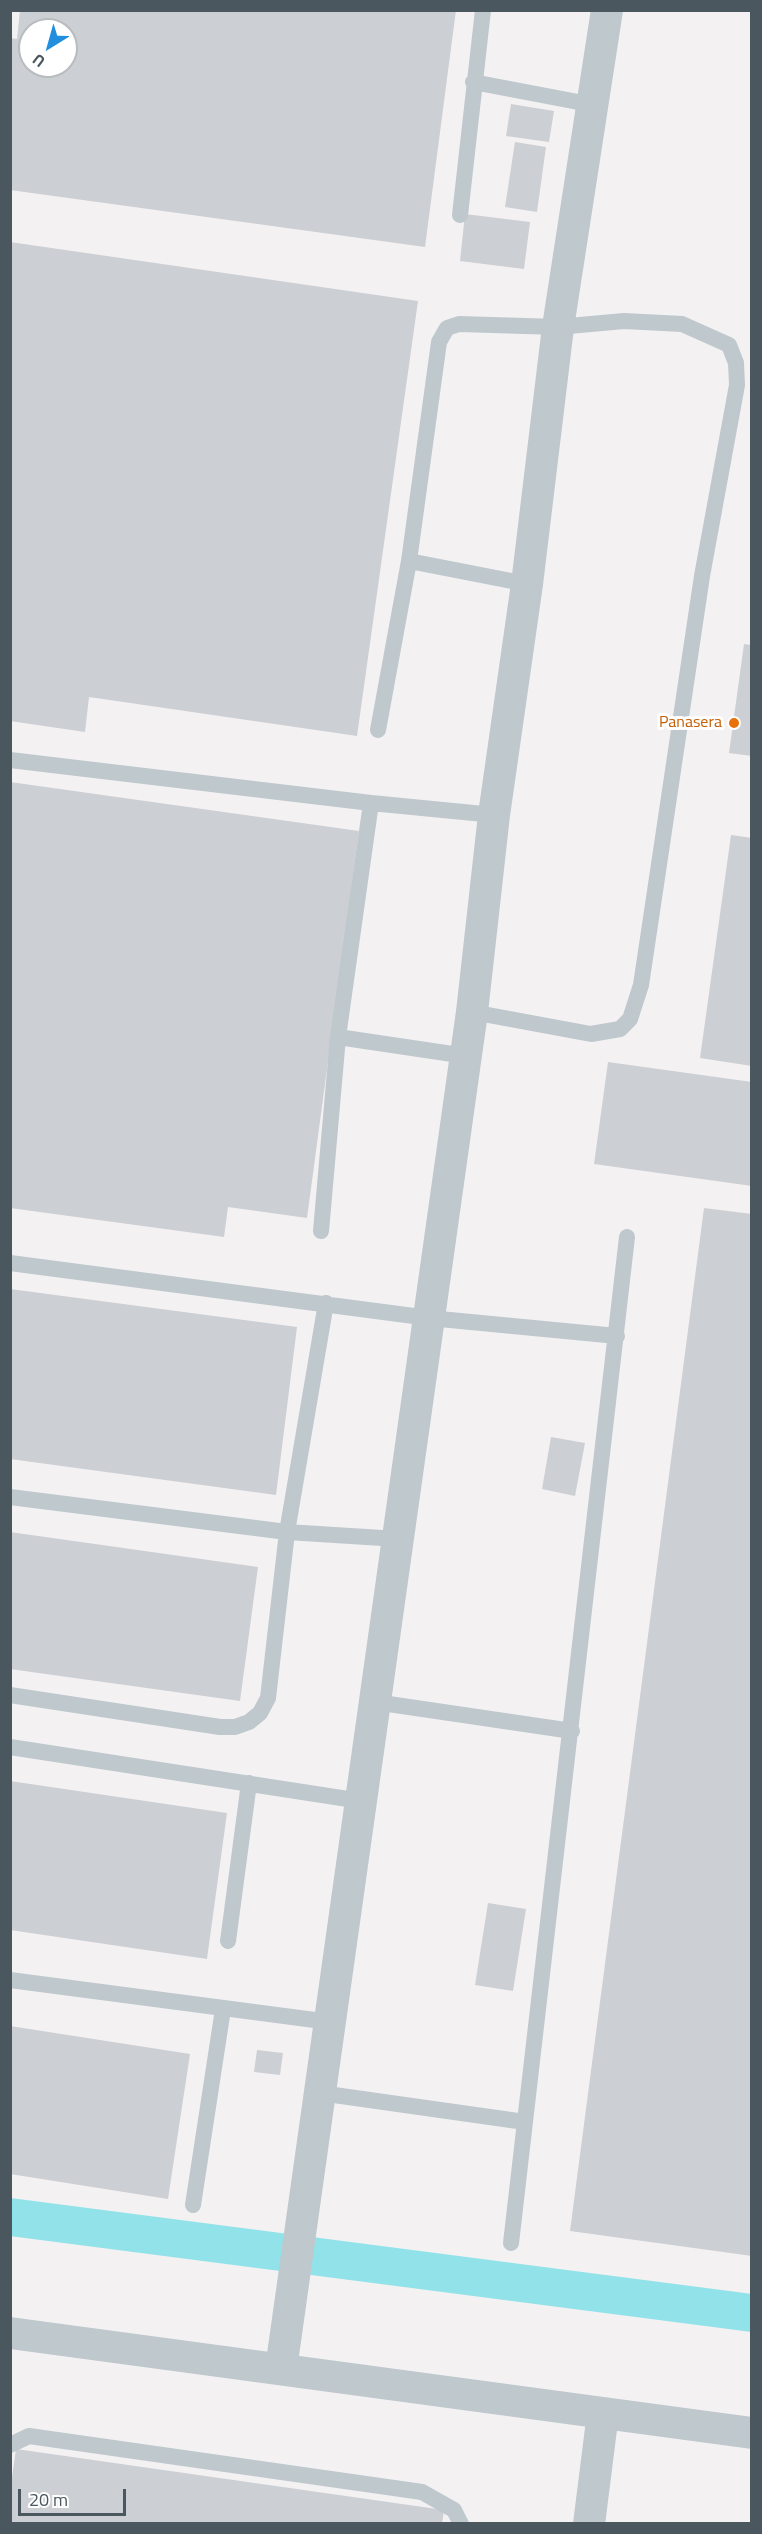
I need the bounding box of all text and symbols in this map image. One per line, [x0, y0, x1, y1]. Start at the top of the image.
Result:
north arrow [18, 18, 78, 78]
text: U [27, 48, 50, 74]
place label: Panasera [659, 713, 722, 733]
marker: Panasera [727, 716, 741, 730]
scale bar [21, 2477, 129, 2515]
text: 20 m [29, 2486, 68, 2513]

